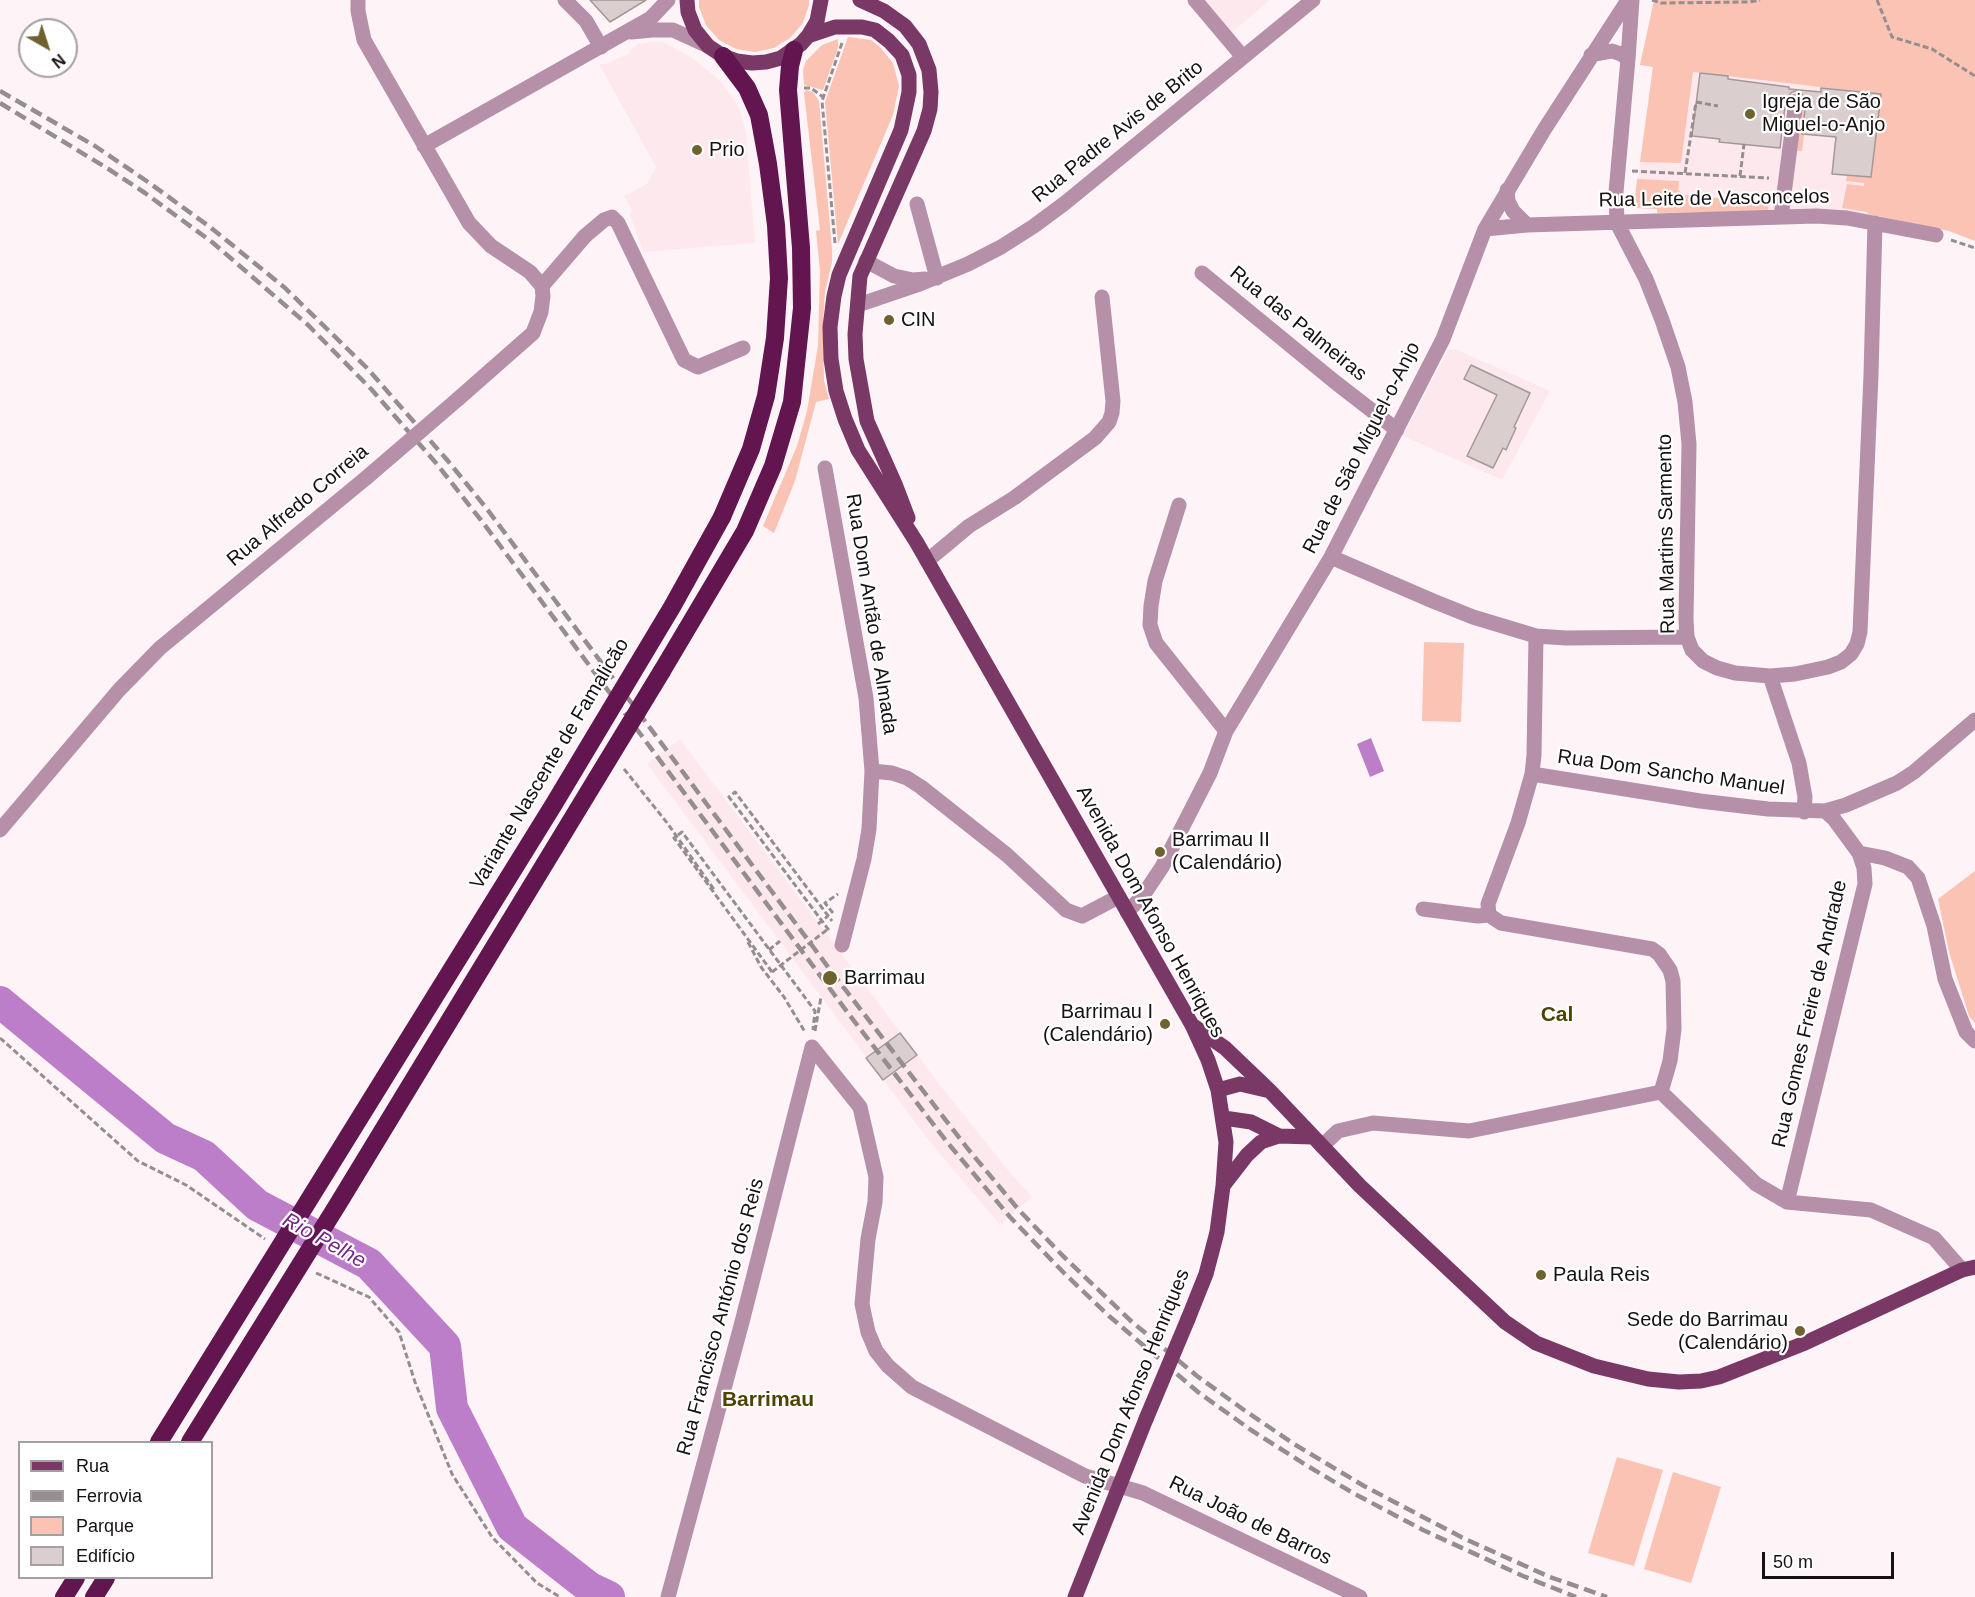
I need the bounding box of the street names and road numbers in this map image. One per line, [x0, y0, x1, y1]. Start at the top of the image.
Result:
street label: Rua Padre Avis de Brito [1028, 56, 1208, 208]
street label: Rua Leite de Vasconcelos [1598, 185, 1830, 213]
street label: Rua das Palmeiras [1225, 262, 1371, 386]
street label: Rua de São Miguel-o-Anjo [1298, 338, 1426, 558]
street label: Rua Martins Sarmento [1653, 434, 1681, 634]
street label: Rua Alfredo Correia [223, 440, 373, 572]
street label: Rua Dom Antão de Almada [840, 492, 902, 736]
street label: Variante Nascente de Famalicão [465, 634, 635, 894]
street label: Rua Dom Sancho Manuel [1556, 745, 1786, 801]
street label: Avenida Dom Afonso Henriques [1071, 782, 1229, 1042]
street label: Rua Gomes Freire de Andrade [1768, 878, 1852, 1150]
street label: Rua Francisco António dos Reis [672, 1176, 770, 1458]
street label: Avenida Dom Afonso Henriques [1067, 1266, 1195, 1538]
street label: Rua João de Barros [1165, 1471, 1335, 1571]

